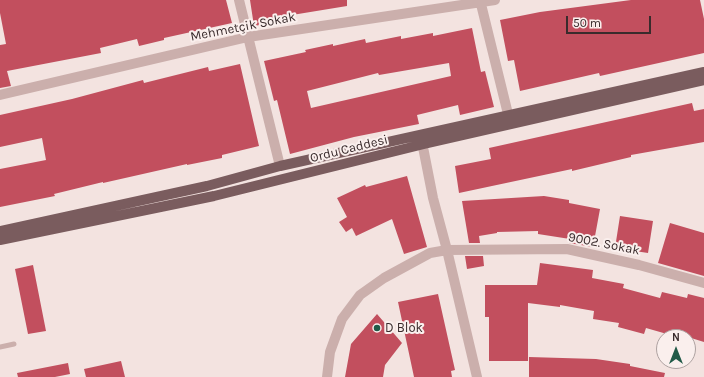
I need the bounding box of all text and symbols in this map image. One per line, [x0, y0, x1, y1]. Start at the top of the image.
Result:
scale bar [568, 8, 653, 34]
street label: Mehmetçik Sokak [189, 9, 297, 45]
text: 50 m [573, 16, 601, 30]
street label: Ordu Caddesi [308, 132, 390, 166]
street label: 9002. Sokak [567, 229, 641, 259]
place label: D Blok [385, 320, 423, 336]
marker: D Blok [372, 323, 382, 333]
north arrow [656, 329, 696, 369]
text: N [672, 331, 680, 344]

